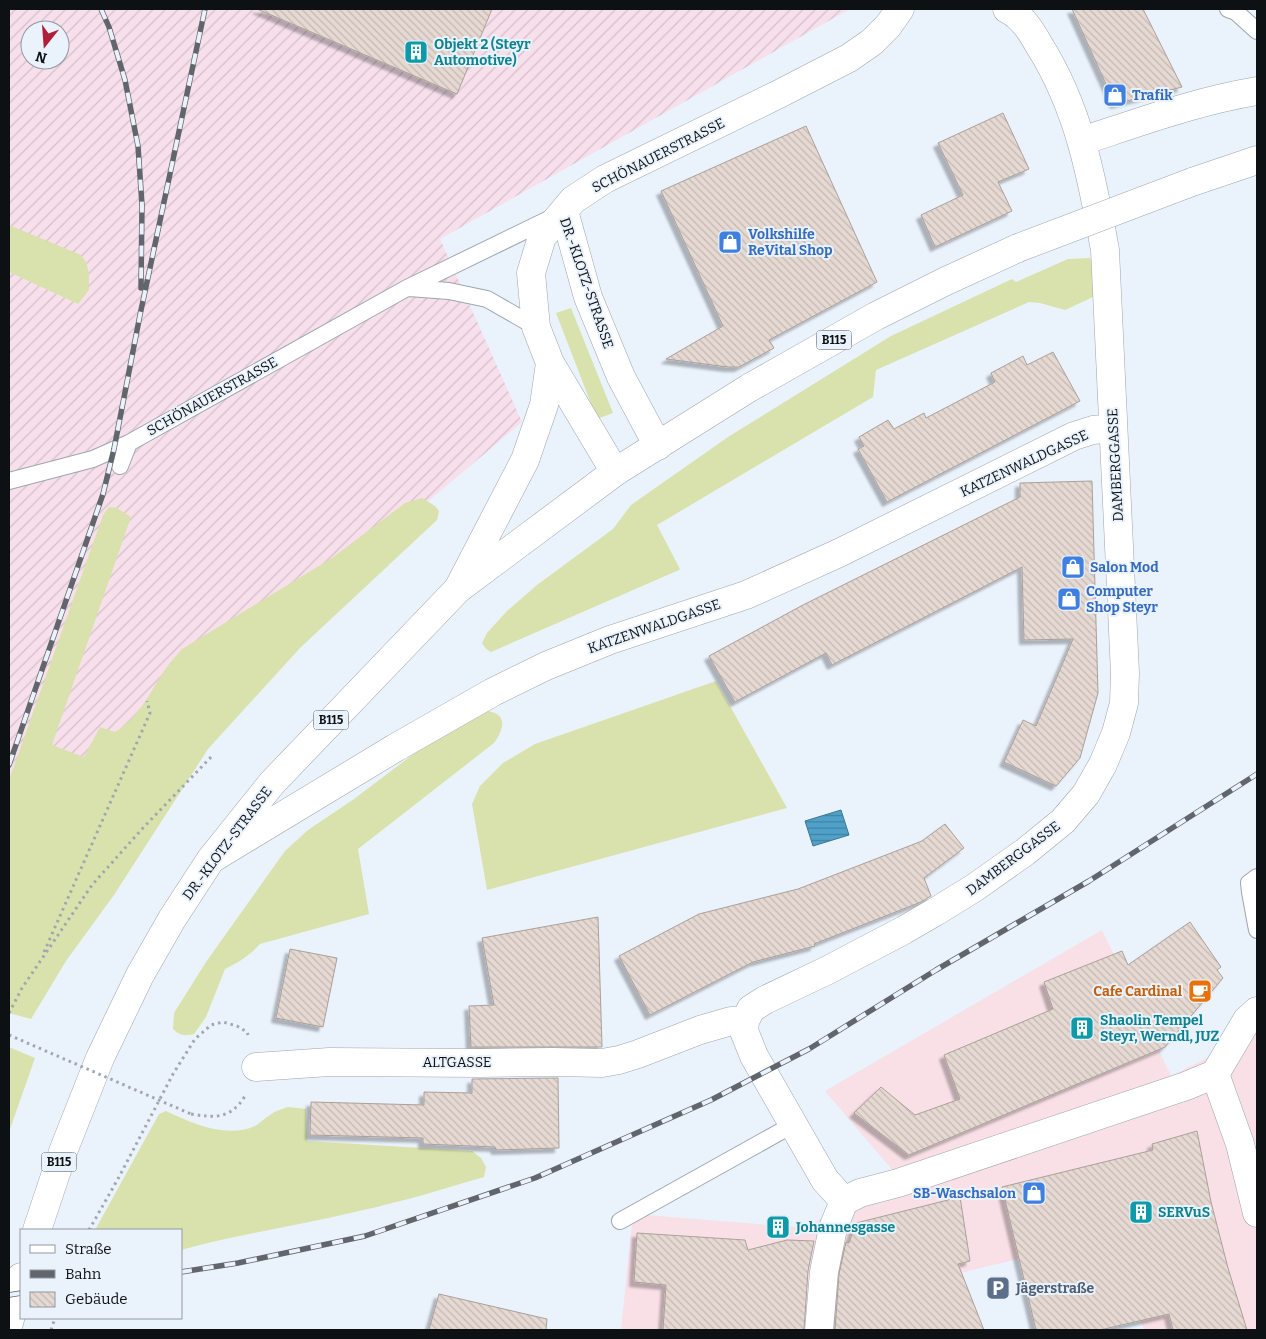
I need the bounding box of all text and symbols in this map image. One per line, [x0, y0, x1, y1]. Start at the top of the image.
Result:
north arrow [20, 20, 70, 70]
place label: Objekt 2 (Steyr Automotive) [434, 35, 531, 69]
building icon: Objekt 2 (Steyr Automotive) [403, 39, 429, 65]
text: N [34, 47, 49, 67]
shop icon: Trafik [1102, 82, 1128, 108]
place label: Trafik [1132, 87, 1173, 104]
street label: SCHÖNAUERSTRASSE [589, 115, 727, 196]
street label: DR.-KLOTZ-STRASSE [556, 215, 617, 351]
place label: Volkshilfe ReVital Shop [748, 226, 833, 259]
shop icon: Volkshilfe ReVital Shop [717, 229, 743, 255]
road number: B115 [816, 330, 852, 350]
street label: SCHÖNAUERSTRASSE [144, 353, 281, 439]
street label: DAMBERGGASSE [1104, 408, 1127, 522]
street label: KATZENWALDGASSE [957, 426, 1091, 501]
shop icon: Salon Mod [1060, 554, 1086, 580]
place label: Salon Mod [1090, 559, 1159, 576]
place label: Computer Shop Steyr [1086, 583, 1158, 616]
shop icon: Computer Shop Steyr [1056, 586, 1082, 612]
street label: KATZENWALDGASSE [585, 596, 723, 657]
road number: B115 [314, 710, 348, 730]
street label: DR.-KLOTZ-STRASSE [179, 783, 276, 903]
street label: DAMBERGGASSE [963, 818, 1064, 899]
cafe icon: Cafe Cardinal [1187, 978, 1213, 1004]
place label: Cafe Cardinal [1093, 983, 1183, 1000]
place label: Shaolin Tempel Steyr, Werndl, JUZ [1100, 1012, 1219, 1045]
building icon: Shaolin Tempel Steyr, Werndl, JUZ [1069, 1015, 1095, 1041]
street label: ALTGASSE [422, 1054, 492, 1071]
road number: B115 [42, 1152, 76, 1172]
shop icon: SB-Waschsalon [1021, 1180, 1047, 1206]
place label: SB-Waschsalon [913, 1185, 1016, 1202]
building icon: SERVuS [1128, 1199, 1154, 1225]
place label: SERVuS [1158, 1204, 1210, 1221]
building icon: Johannesgasse [765, 1214, 791, 1240]
place label: Johannesgasse [795, 1219, 896, 1236]
legend [20, 1229, 182, 1319]
text: Straße [65, 1240, 111, 1258]
text: Bahn [65, 1265, 102, 1283]
parking icon: Jägerstraße [985, 1275, 1011, 1301]
place label: Jägerstraße [1015, 1280, 1094, 1297]
text: Gebäude [65, 1290, 128, 1308]

